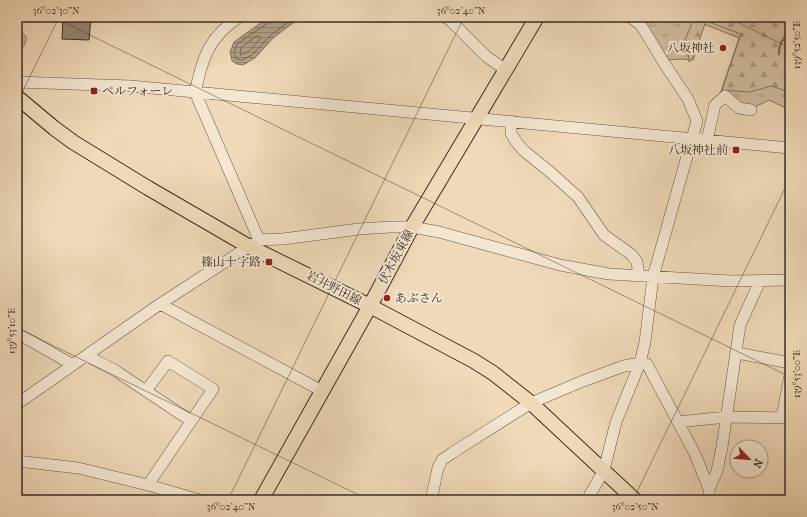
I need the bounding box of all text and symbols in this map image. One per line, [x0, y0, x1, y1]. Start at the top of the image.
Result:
text: 36°02'30"N [32, 5, 80, 17]
text: 36°02'40"N [437, 5, 486, 17]
text: 139°52'50"E [791, 21, 803, 69]
place label: 八坂神社 [667, 41, 715, 55]
marker: 八坂神社 [718, 43, 728, 53]
place label: ベルフォーレ [102, 84, 173, 98]
marker: ベルフォーレ [89, 86, 99, 96]
place label: 八坂神社前 [668, 143, 728, 157]
marker: 八坂神社前 [731, 145, 741, 155]
street label: 伏木坂東線 [376, 227, 416, 287]
place label: 篠山十字路 [201, 255, 261, 269]
marker: 篠山十字路 [264, 257, 274, 267]
street label: 岩井野田線 [304, 268, 364, 308]
place label: あぶさん [395, 291, 443, 305]
marker: あぶさん [382, 293, 392, 303]
text: 139°53'10"E [6, 308, 18, 354]
text: 139°53'00"E [791, 350, 803, 398]
north arrow [729, 439, 769, 479]
text: N [750, 457, 765, 470]
text: 36°02'40"N [207, 501, 256, 513]
text: 36°02'50"N [611, 501, 659, 513]

